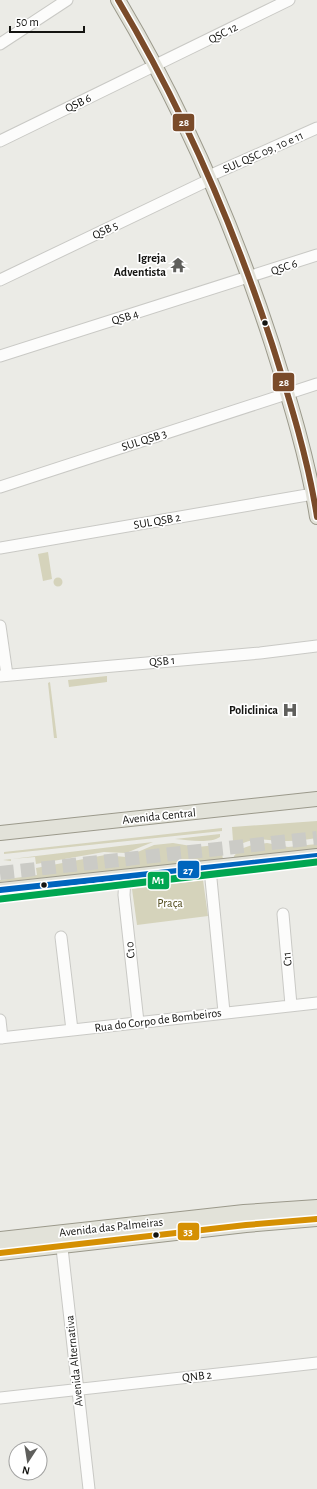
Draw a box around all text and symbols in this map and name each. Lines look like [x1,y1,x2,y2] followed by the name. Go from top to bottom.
[10,8,84,34] scale bar
[16,16,39,28] text: 50 m
[206,20,241,46] street label: QSC 12
[63,91,94,115] street label: QSB 6
[172,113,195,132] line badge: 28
[179,117,189,128] text: 28
[221,129,305,176] street label: SUL QSC 09, 10 e 11
[90,219,120,242] street label: QSB 5
[114,252,166,278] place label: Igreja Adventista
[169,256,187,274] temple icon: Igreja Adventista
[269,257,299,278] street label: QSC 6
[110,307,140,328] street label: QSB 4
[260,318,270,328] unlabelled marker
[272,372,295,392] line badge: 28
[279,377,289,388] text: 28
[120,427,168,454] street label: SUL QSB 3
[133,511,182,532] street label: SUL QSB 2
[149,654,176,669] street label: QSB 1
[281,701,299,719] hospital icon: Policlinica
[229,704,278,716] place label: Policlinica
[122,806,196,826] street label: Avenida Central
[177,860,200,879] line badge: 27
[183,865,193,876] text: 27
[147,871,170,890] line badge: M1
[152,875,164,886] text: M1
[39,880,49,890] unlabelled marker
[157,897,183,909] park label: Praça
[123,941,137,959] street label: C10
[280,951,294,967] street label: C11
[94,1006,222,1034] street label: Rua do Corpo de Bombeiros
[58,1216,164,1238] street label: Avenida das Palmeiras
[177,1222,200,1241] line badge: 33
[183,1226,193,1237] text: 33
[151,1230,161,1240] unlabelled marker
[63,1314,85,1407] street label: Avenida Alternativa
[182,1368,213,1385] street label: QNB 2
[8,1441,48,1481] north arrow
[21,1464,31,1476] text: N

